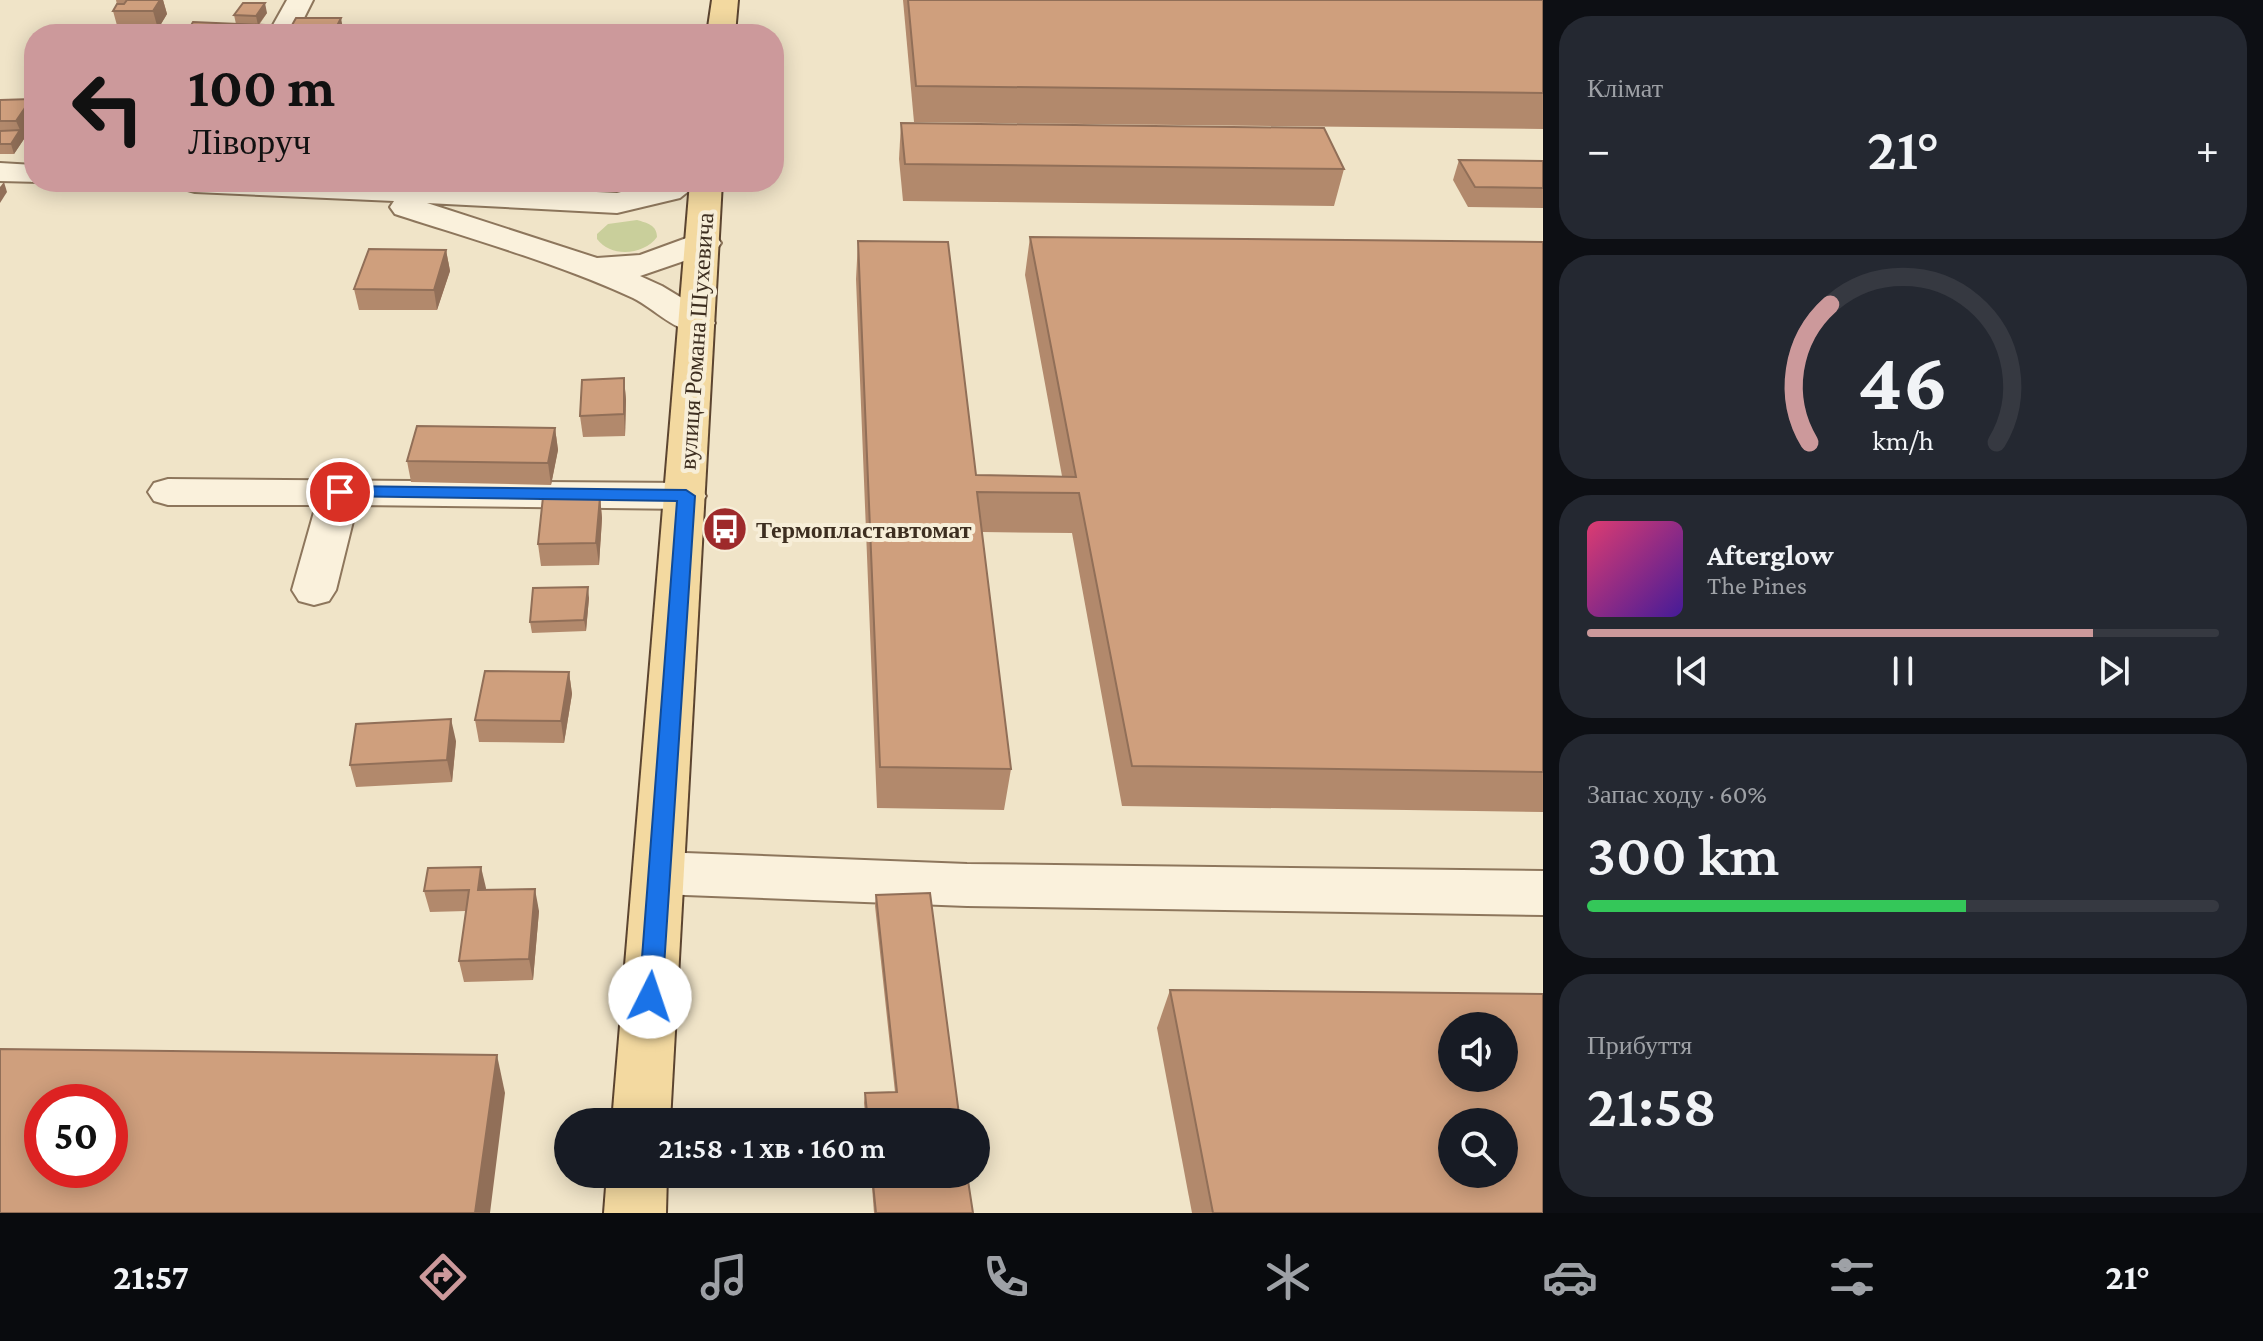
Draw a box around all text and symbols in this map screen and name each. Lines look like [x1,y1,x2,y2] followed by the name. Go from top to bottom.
[56,56,160,160] icon: left
[188,56,335,118] text: 100 m
[1587,74,1663,103] text: Клімат
[1867,115,1939,182] text: 21°
[188,122,311,162] text: Ліворуч
[1587,125,1610,173] text: −
[2196,125,2219,173] text: +
[674,211,718,471] street label: вулиця Романа Шухевича
[1858,334,1948,427] text: 46
[1872,424,1934,456] text: km/h
[306,458,374,526] pin
[318,470,362,514] icon: arrive
[701,505,749,553] bus stop icon: Термопластавтомат
[756,516,972,543] place label: Термопластавтомат
[1707,538,1834,571] text: Afterglow
[1707,571,1807,600] text: The Pines
[1670,649,1714,693] icon: previous
[1881,649,1925,693] icon: pause
[2092,649,2136,693] icon: next
[1587,780,1767,809] text: Запас ходу · 60%
[1587,821,1779,888] text: 300 km
[608,955,692,1039] position arrow
[1438,1012,1518,1188] map controls
[1438,1012,1518,1092] button: sound
[1587,1031,1692,1060] text: Прибуття
[1587,1072,1717,1139] text: 21:58
[24,1084,128,1188] speed limit sign: 50
[1438,1108,1518,1188] button: search
[659,1131,885,1164] text: 21:58 · 1 хв · 160 m
[415,1249,471,1305] icon: directions
[696,1249,752,1305] icon: music
[978,1249,1034,1305] icon: phone
[1260,1249,1316,1305] icon: climate
[1542,1249,1598,1305] icon: car
[1824,1249,1880,1305] icon: filters
[113,1257,189,1297] text: 21:57
[2105,1257,2150,1297] text: 21°

